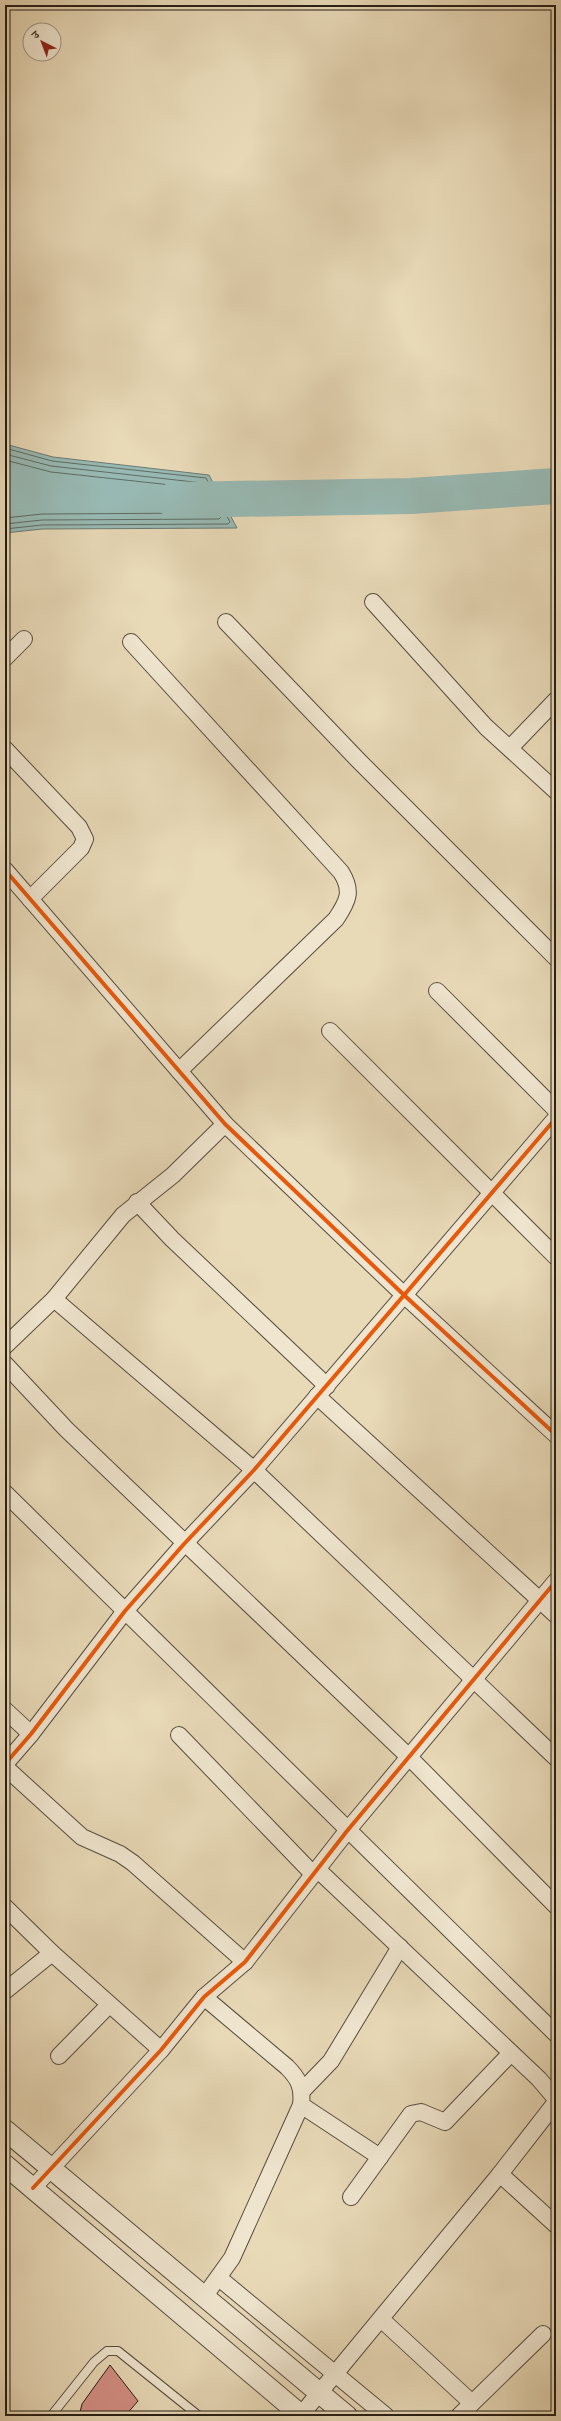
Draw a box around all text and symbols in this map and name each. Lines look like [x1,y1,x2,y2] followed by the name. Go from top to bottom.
[22,22,62,62] north arrow
[28,27,44,43] text: उ

